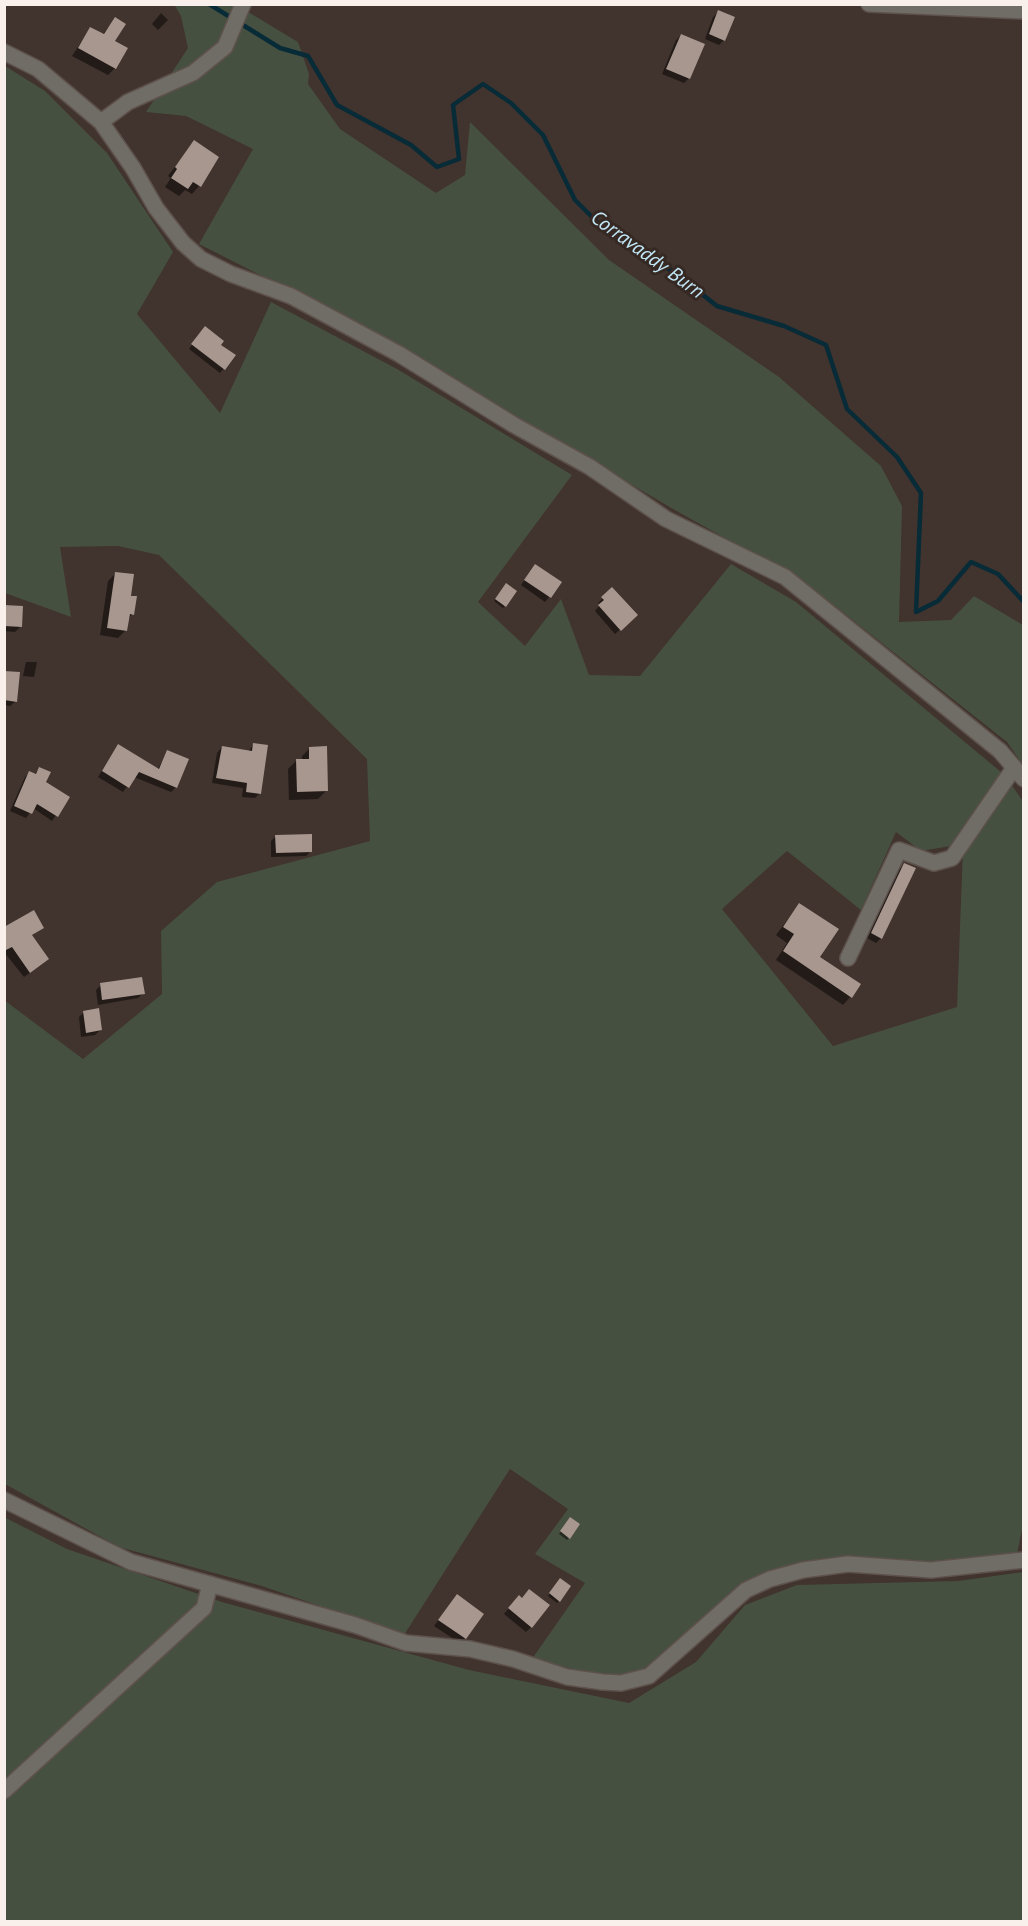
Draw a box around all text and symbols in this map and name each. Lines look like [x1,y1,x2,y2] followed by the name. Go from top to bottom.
[586,206,708,304] water label: Corravaddy Burn

